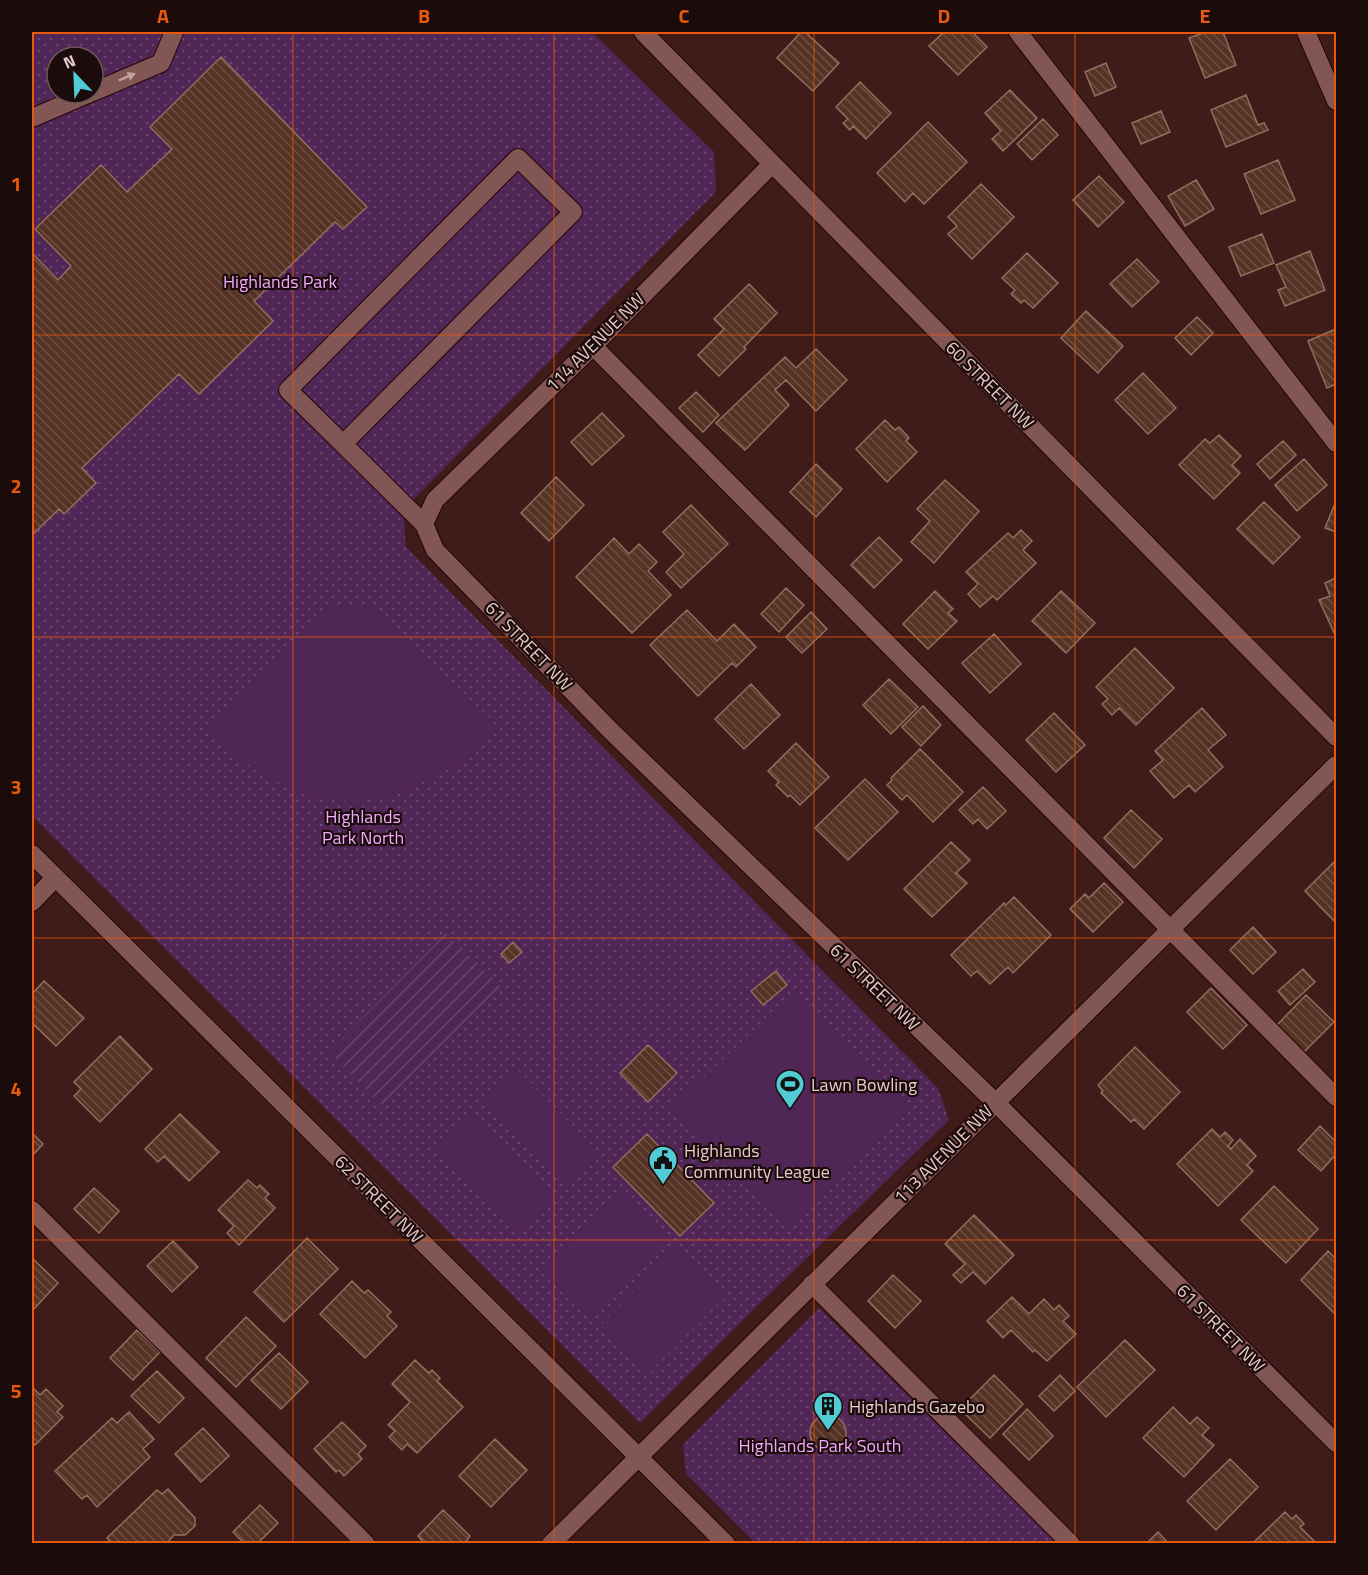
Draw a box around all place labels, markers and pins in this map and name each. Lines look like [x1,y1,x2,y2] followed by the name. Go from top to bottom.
[774,1068,806,1110] sports icon: Lawn Bowling
[811,1071,917,1098] place label: Lawn Bowling
[684,1137,830,1185] place label: Highlands Community League
[647,1144,679,1186] public building icon: Highlands Community League
[812,1390,844,1432] building icon: Highlands Gazebo
[849,1393,985,1420] place label: Highlands Gazebo

